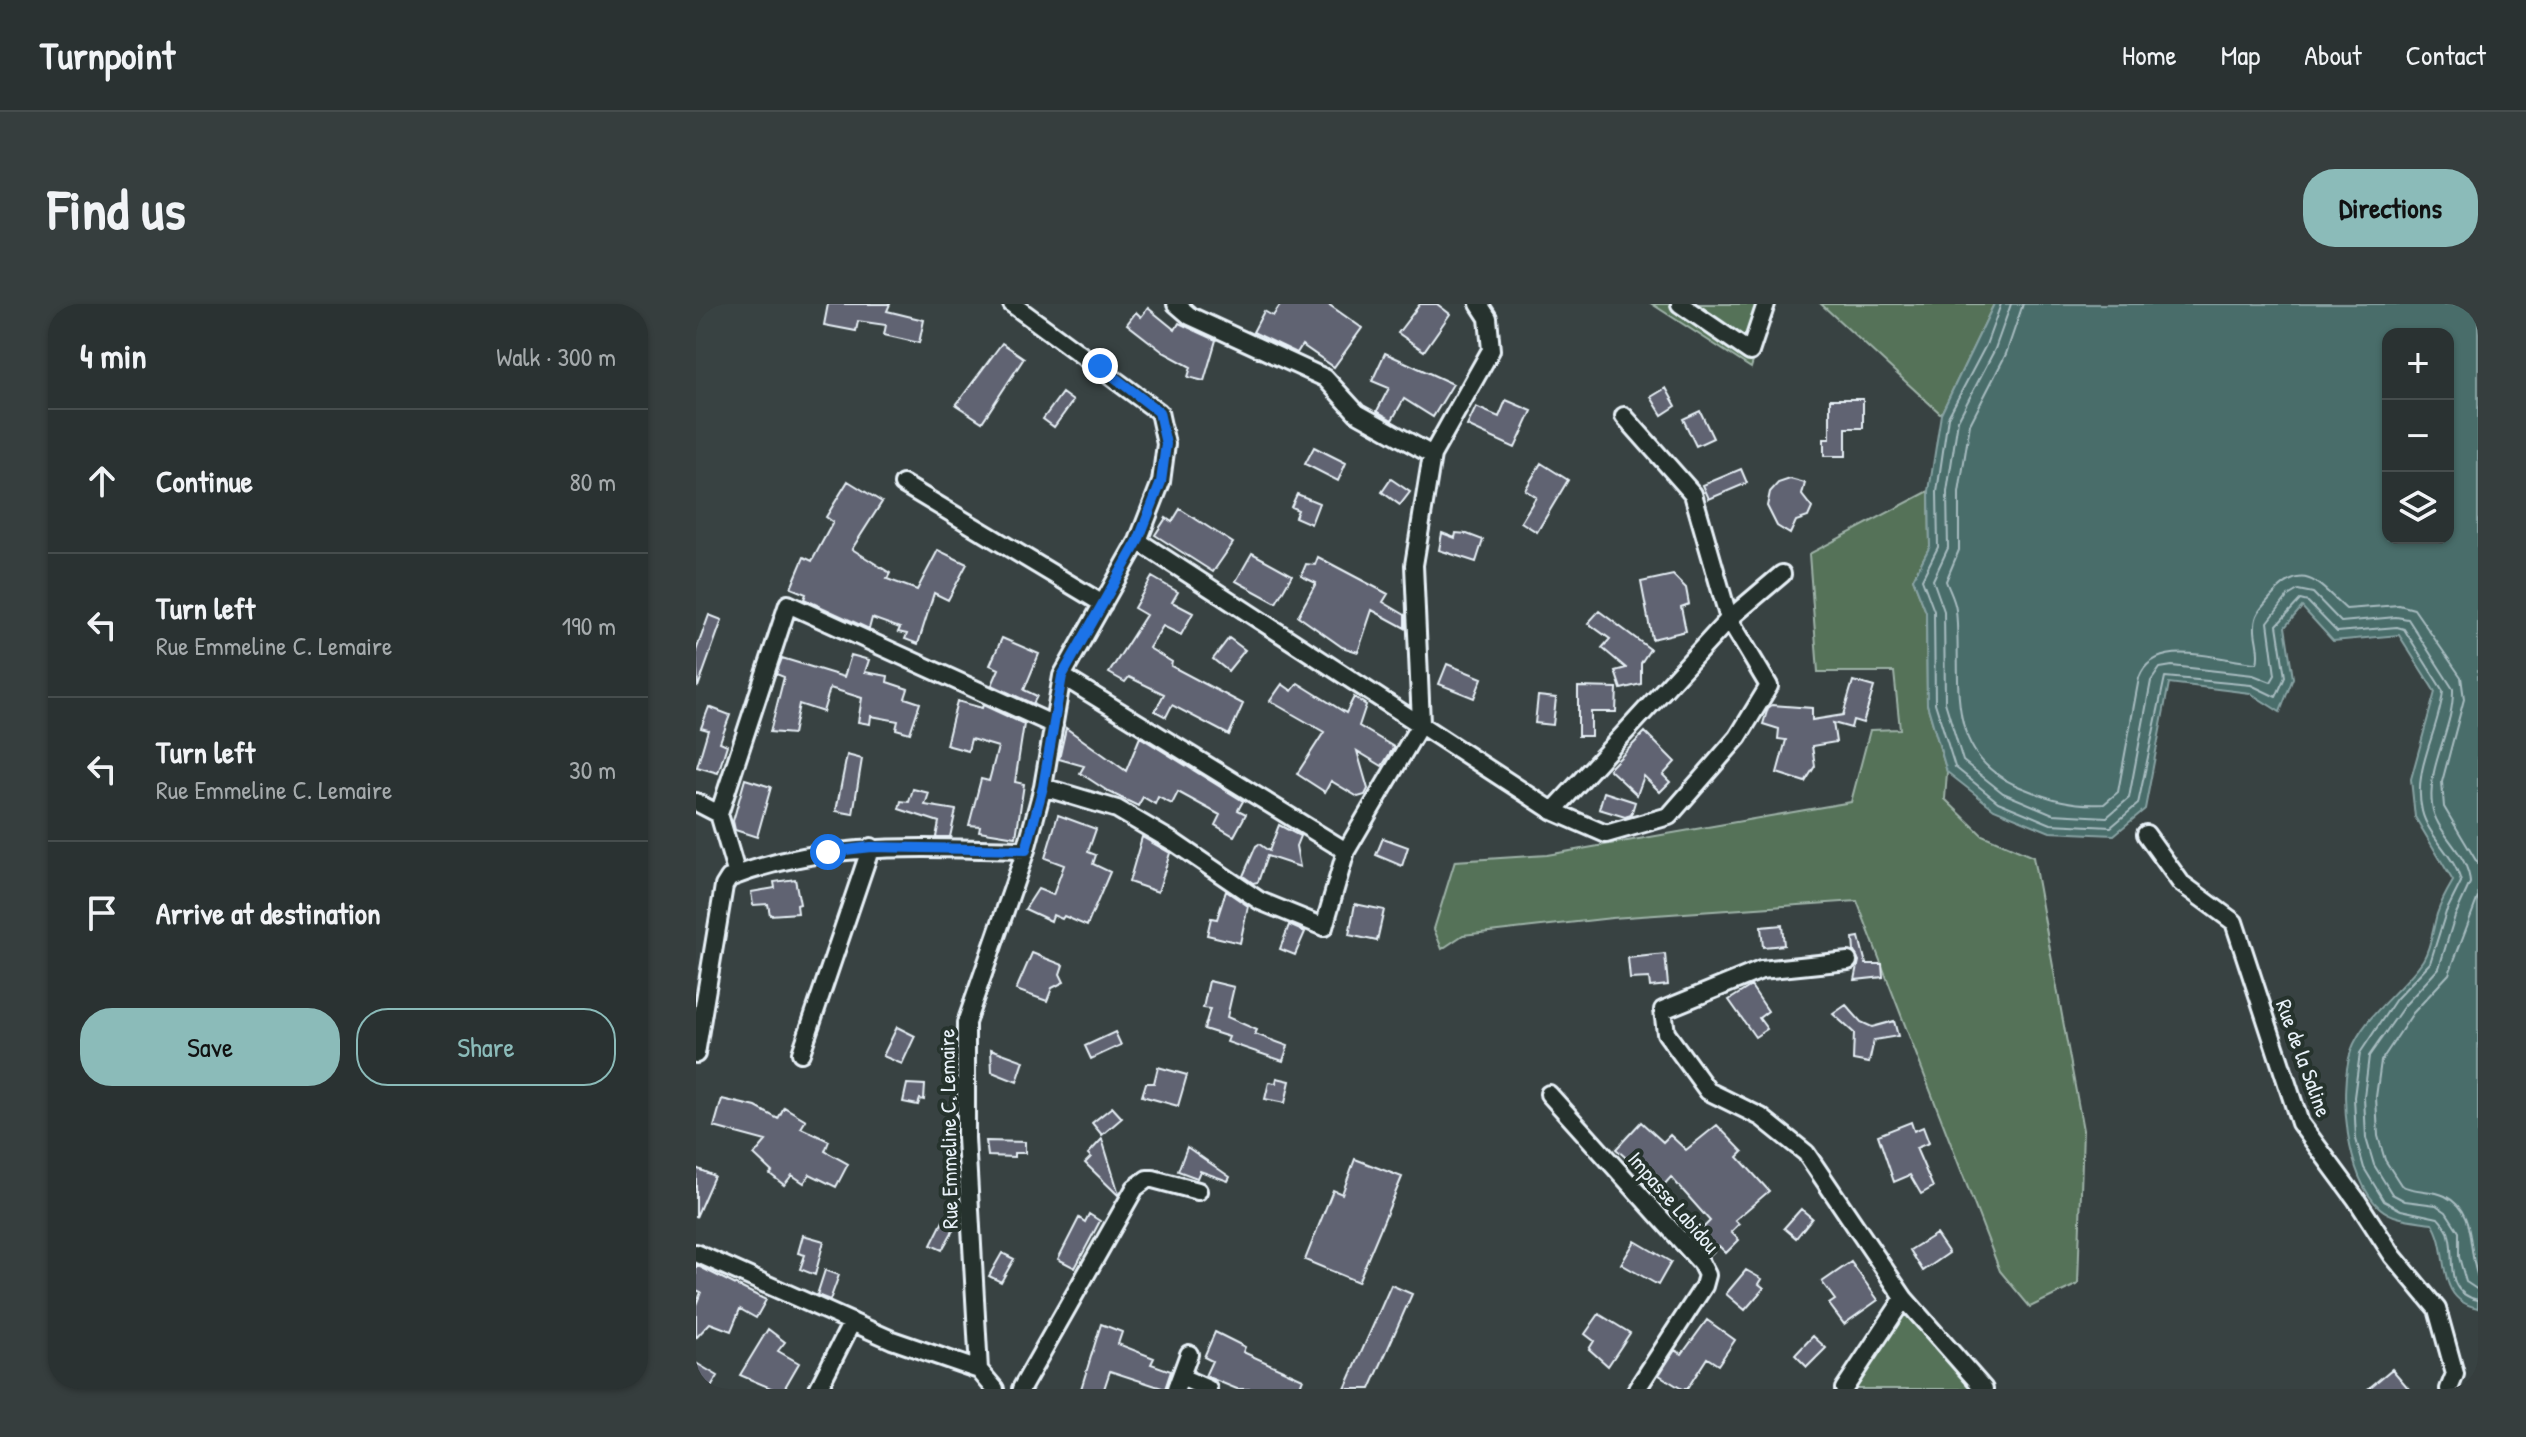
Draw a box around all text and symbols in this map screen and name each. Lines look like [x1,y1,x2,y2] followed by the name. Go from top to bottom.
[40,29,175,81] text: Turnpoint
[2122,36,2177,74] text: Home
[2221,36,2260,74] text: Map
[2304,36,2362,74] text: About
[2406,36,2486,74] text: Contact
[2303,169,2478,247] button: Directions
[48,171,186,246] text: Find us
[2382,328,2454,544] map controls
[2382,328,2454,400] button: +
[80,333,147,379] text: 4 min
[496,339,616,374] text: Walk · 300 m
[1082,348,1118,384] route end
[2382,400,2454,472] button: −
[80,459,124,503] icon: ahead
[156,461,253,501] text: Continue
[569,464,616,499] text: 80 m
[2382,472,2454,544] button: layers
[156,588,255,628] text: Turn left
[80,603,124,647] icon: left
[562,608,616,643] text: 190 m
[156,628,392,663] text: Rue Emmeline C. Lemaire
[156,732,255,772] text: Turn left
[80,747,124,791] icon: left
[569,752,616,787] text: 30 m
[156,772,392,807] text: Rue Emmeline C. Lemaire
[810,834,846,870] route start
[80,891,124,935] icon: arrive
[156,893,381,933] text: Arrive at destination
[2269,995,2339,1121] street label: Rue de la Saline
[80,1008,340,1086] button: Save
[356,1008,616,1086] button: Share
[931,1028,965,1229] street label: Rue Emmeline C. Lemaire
[1621,1145,1727,1260] street label: Impasse Labidou

